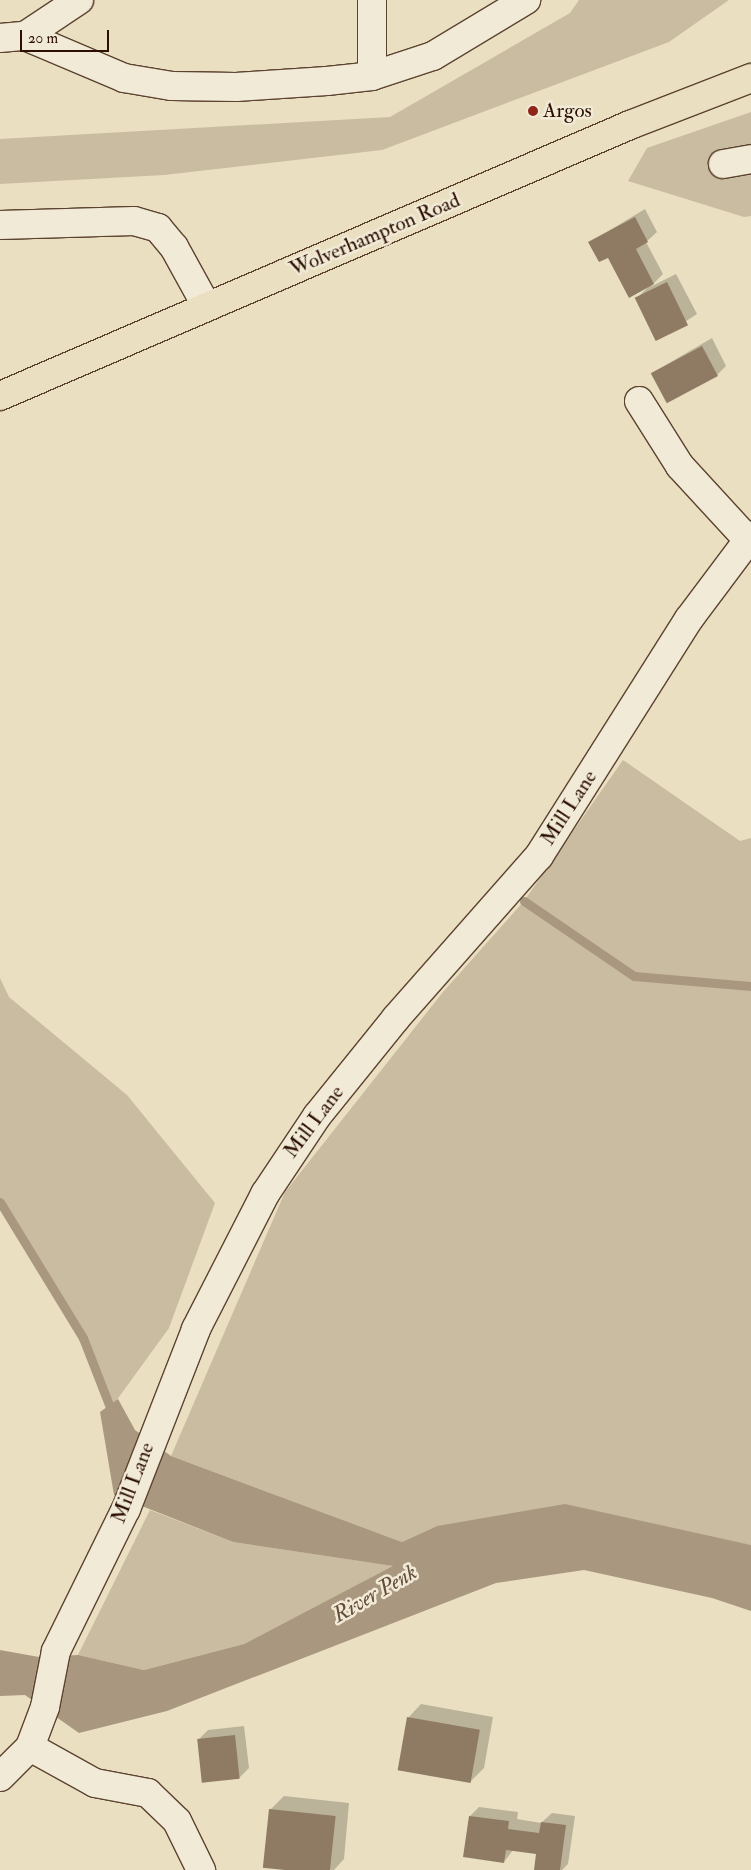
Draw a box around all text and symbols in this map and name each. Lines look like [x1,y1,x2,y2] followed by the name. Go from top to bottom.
[22,20,111,52] scale bar
[28,29,58,48] text: 20 m
[543,98,592,124] place label: Argos
[527,105,539,117] marker: Argos
[286,188,464,282] street label: Wolverhampton Road
[535,766,603,850] street label: Mill Lane
[278,1081,350,1163] street label: Mill Lane
[106,1439,160,1527] street label: Mill Lane
[328,1559,422,1629] water label: River Penk

